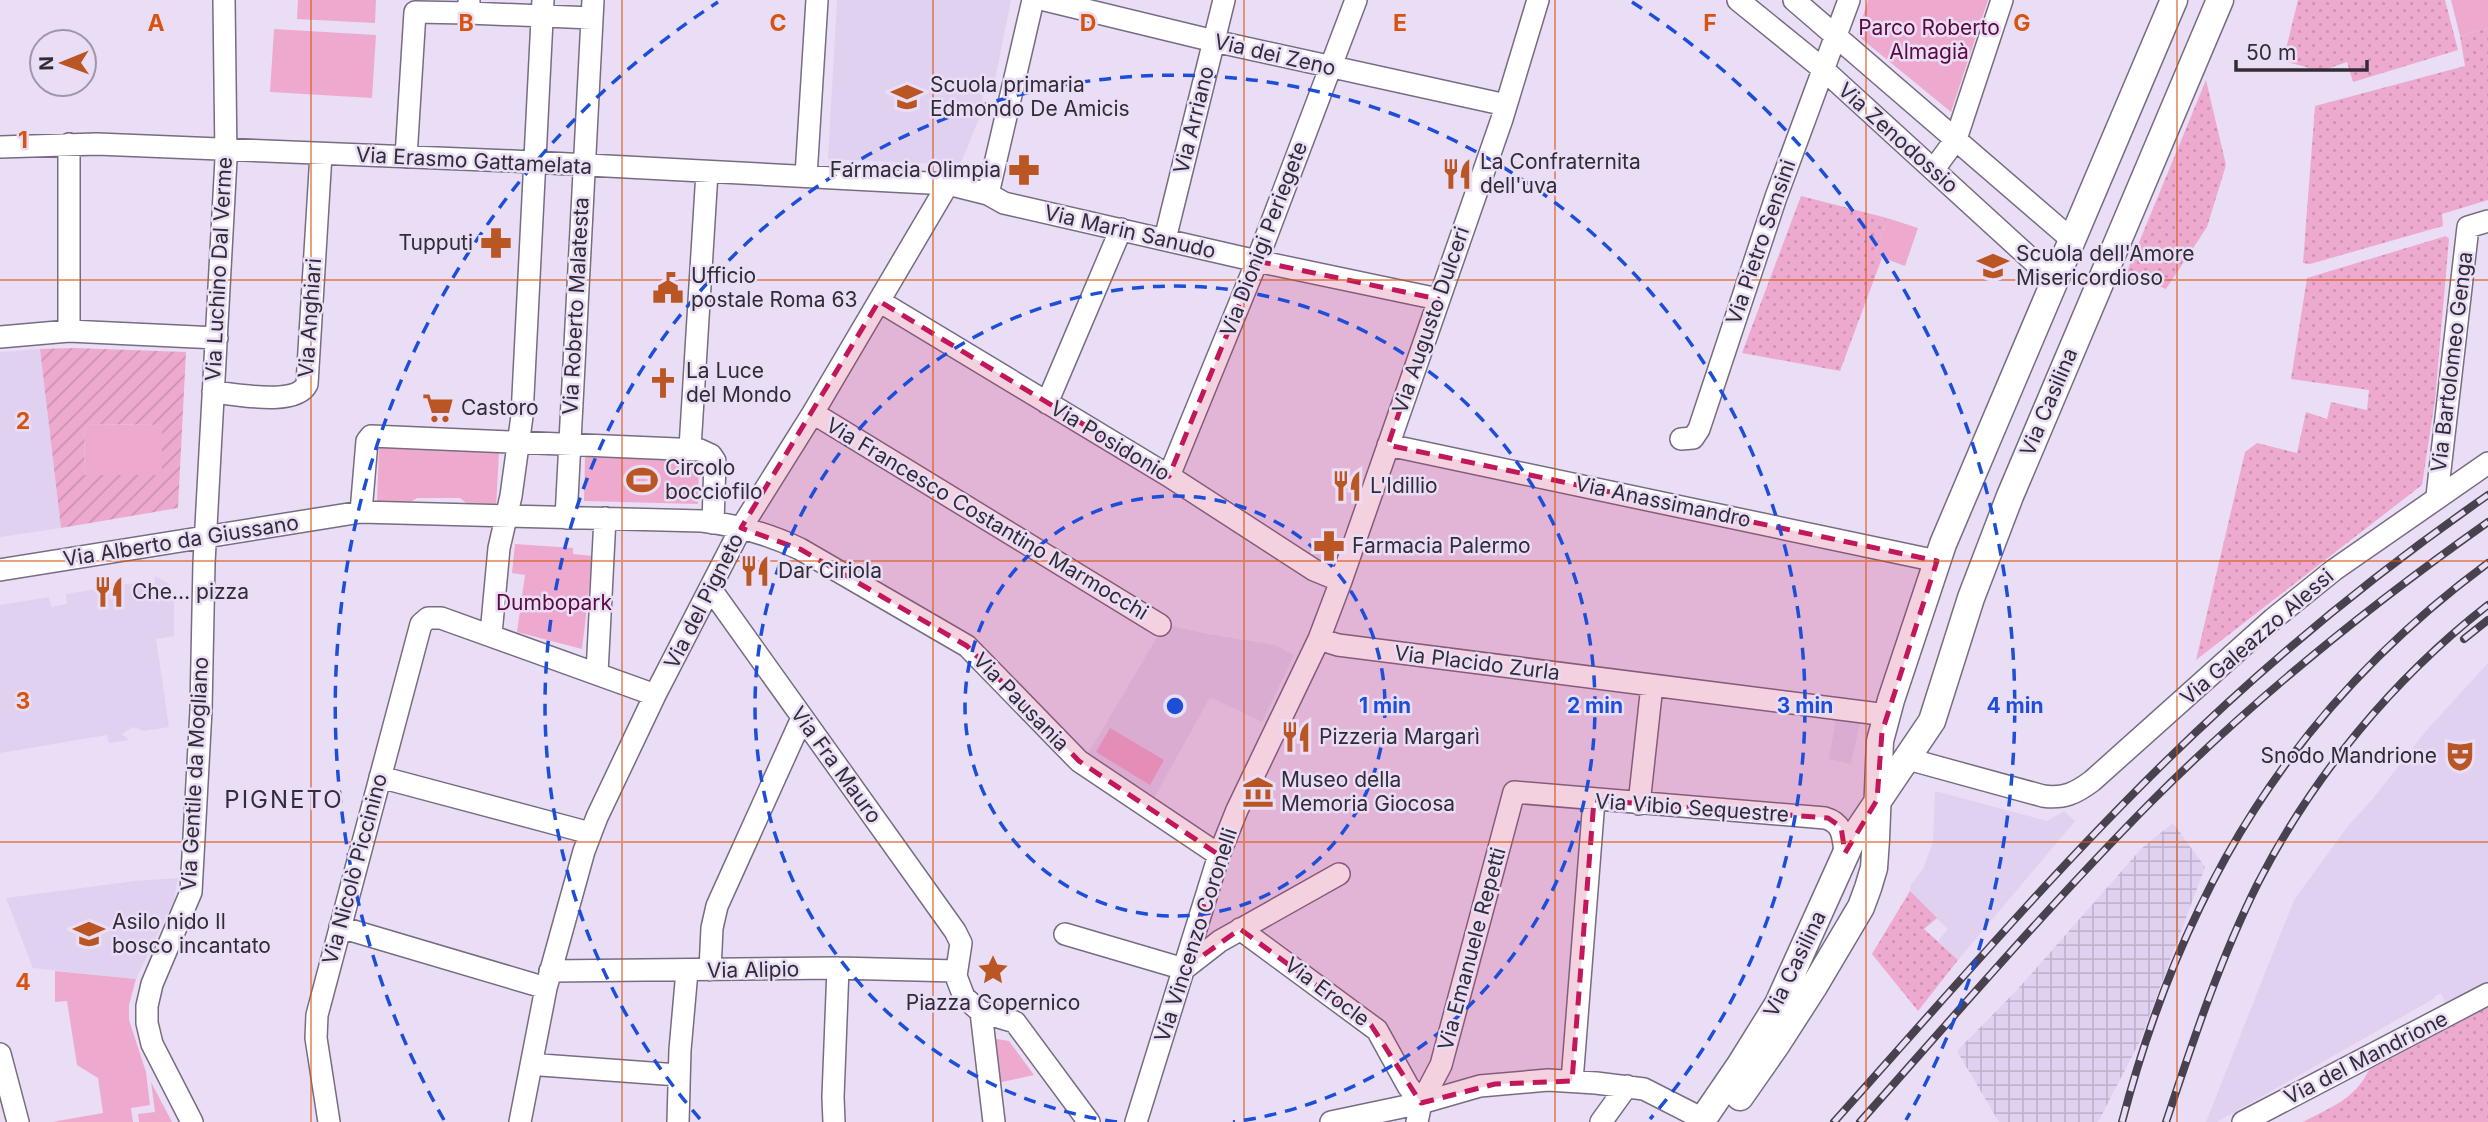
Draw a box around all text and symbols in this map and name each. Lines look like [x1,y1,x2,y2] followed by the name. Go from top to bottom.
[147,9,165,37] text: A
[458,9,474,37] text: B
[769,9,787,37] text: C
[1080,9,1096,37] text: D
[1393,9,1407,37] text: E
[1703,9,1717,37] text: F
[2013,9,2031,37] text: G
[1858,15,2000,64] park label: Parco Roberto Almagià
[28,28,98,98] north arrow
[1212,28,1338,81] street label: Via dei Zeno
[2236,28,2367,72] scale bar
[2246,40,2296,65] text: 50 m
[35,56,58,71] text: N
[1168,63,1219,176] street label: Via Arriano
[930,72,1130,121] place label: Scuola primaria Edmondo De Amicis
[1833,77,1964,198] street label: Via Zenodossio
[890,80,924,114] school or university icon: Scuola primaria Edmondo De Amicis
[18,126,28,154] text: 1
[1215,138,1312,340] street label: Via Dionigi Periegete
[355,142,593,179] street label: Via Erasmo Gattamelata
[1480,149,1641,198] place label: La Confraternita dell'uva
[1007,153,1041,187] pharmacy icon: Farmacia Olimpia
[200,156,237,382] street label: Via Luchino Dal Verme
[1721,156,1800,328] street label: Via Pietro Sensini
[830,157,1001,182] place label: Farmacia Olimpia
[1440,157,1474,191] restaurant icon: La Confraternita dell'uva
[557,196,594,415] street label: Via Roberto Malatesta
[1042,200,1218,263] street label: Via Marin Sanudo
[1387,223,1474,417] street label: Via Augusto Dulceri
[479,226,513,260] pharmacy icon: Tupputi
[398,230,473,255] place label: Tupputi
[2016,241,2194,290] place label: Scuola dell'Amore Misericordioso
[1976,249,2010,283] school or university icon: Scuola dell'Amore Misericordioso
[2426,250,2477,474] street label: Via Bartolomeo Genga
[293,257,326,379] street label: Via Anghiari
[691,263,857,312] place label: Ufficio postale Roma 63
[651,271,685,305] public building icon: Ufficio postale Roma 63
[2015,344,2083,460] street label: Via Casilina
[686,358,792,407] place label: La Luce del Mondo
[646,366,680,400] church icon: La Luce del Mondo
[421,391,455,425] supermarket icon: Castoro
[461,395,539,420] place label: Castoro
[1046,395,1175,486] street label: Via Posidonio
[16,407,30,435] text: 2
[822,412,1153,625] street label: Via Francesco Costantino Marmocchi
[665,455,763,504] place label: Circolo bocciofilo
[625,463,659,497] sports icon: Circolo bocciofilo
[1330,469,1364,503] restaurant icon: L'Idillio
[1573,471,1753,532] street label: Via Anassimandro
[1370,473,1438,498] place label: L'Idillio
[61,510,300,571] street label: Via Alberto da Giussano
[659,529,748,673] street label: Via del Pigneto
[1312,529,1346,563] pharmacy icon: Farmacia Palermo
[1352,533,1531,558] place label: Farmacia Palermo
[738,554,772,588] restaurant icon: Dar Ciriola
[778,558,882,583] place label: Dar Ciriola
[2175,563,2338,710] street label: Via Galeazzo Alessi
[92,575,126,609] restaurant icon: Che… pizza
[132,579,249,604] place label: Che… pizza
[496,590,612,615] park label: Dumbopark
[1393,640,1561,685] street label: Via Placido Zurla
[968,647,1074,756] street label: Via Pausania
[176,656,213,892] street label: Via Gentile da Mogliano
[16,687,30,715] text: 3
[1359,693,1411,718] text: 1 min
[1567,693,1623,718] text: 2 min
[1777,693,1833,718] text: 3 min
[1986,693,2044,718] text: 4 min
[1163,694,1187,718] centre of rings
[786,702,887,828] street label: Via Fra Mauro
[1279,720,1313,754] restaurant icon: Pizzeria Margarì
[1319,724,1480,749] place label: Pizzeria Margarì
[2443,739,2477,773] theatre icon: Snodo Mandrione
[2261,743,2437,768] place label: Snodo Mandrione
[1281,767,1455,816] place label: Museo della Memoria Giocosa
[317,771,392,967] street label: Via Nicolò Piccinino
[1241,775,1275,809] museum icon: Museo della Memoria Giocosa
[224,785,344,814] district label: PIGNETO
[1594,788,1790,827] street label: Via Vibio Sequestre
[1149,825,1242,1045] street label: Via Vincenzo Coronelli
[1432,845,1511,1053] street label: Via Emanuele Repetti
[1758,907,1831,1021] street label: Via Casilina
[112,909,271,958] place label: Asilo nido Il bosco incantato
[72,917,106,951] school or university icon: Asilo nido Il bosco incantato
[1280,952,1375,1031] street label: Via Erocle
[976,953,1010,987] place icon: Piazza Copernico
[707,956,799,983] street label: Via Alipio
[15,968,31,996] text: 4
[906,990,1080,1015] place label: Piazza Copernico
[2280,1006,2452,1110] street label: Via del Mandrione

